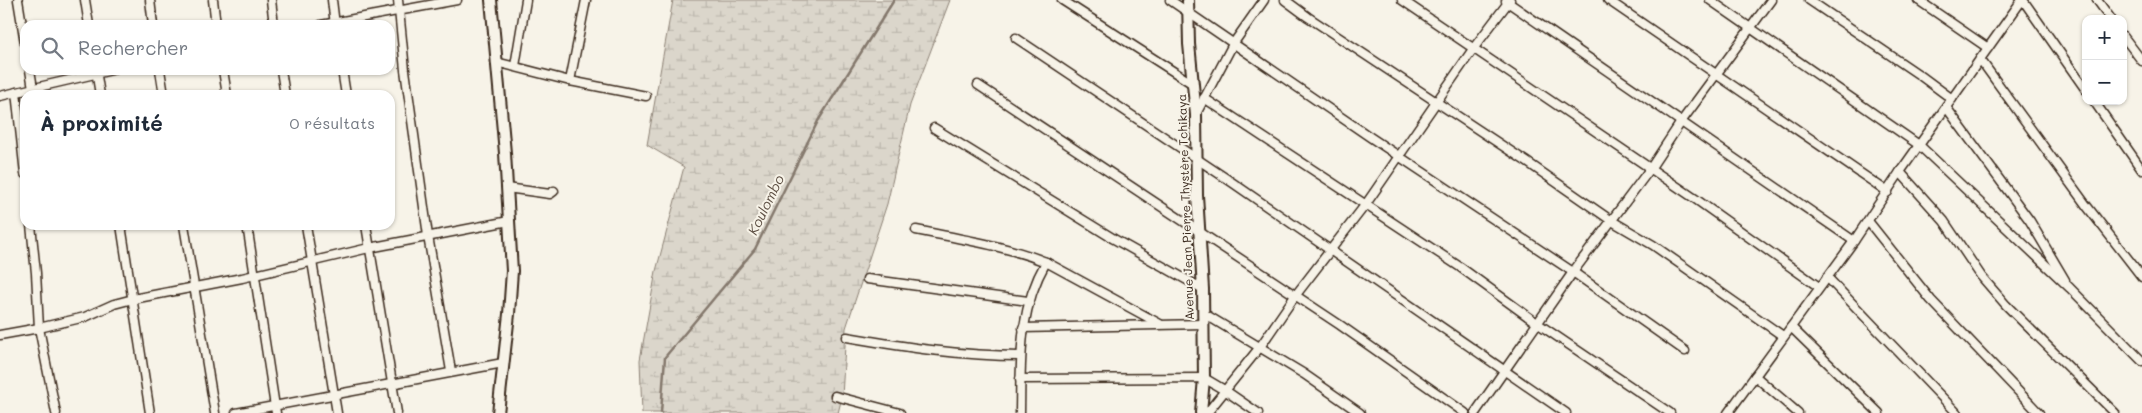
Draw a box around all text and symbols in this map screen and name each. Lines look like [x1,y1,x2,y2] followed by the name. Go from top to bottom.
[2082,15,2127,105] map controls
[2082,15,2127,60] button: +
[20,20,395,75] search box
[38,34,66,62] icon: search
[78,35,188,60] text: Rechercher
[2082,60,2127,105] button: −
[1173,94,1197,320] street label: Avenue Jean Pierre Thystère Tchikaya
[40,109,163,136] text: À proximité
[289,112,375,133] text: 0 résultats
[743,172,788,238] water label: Koulombo

